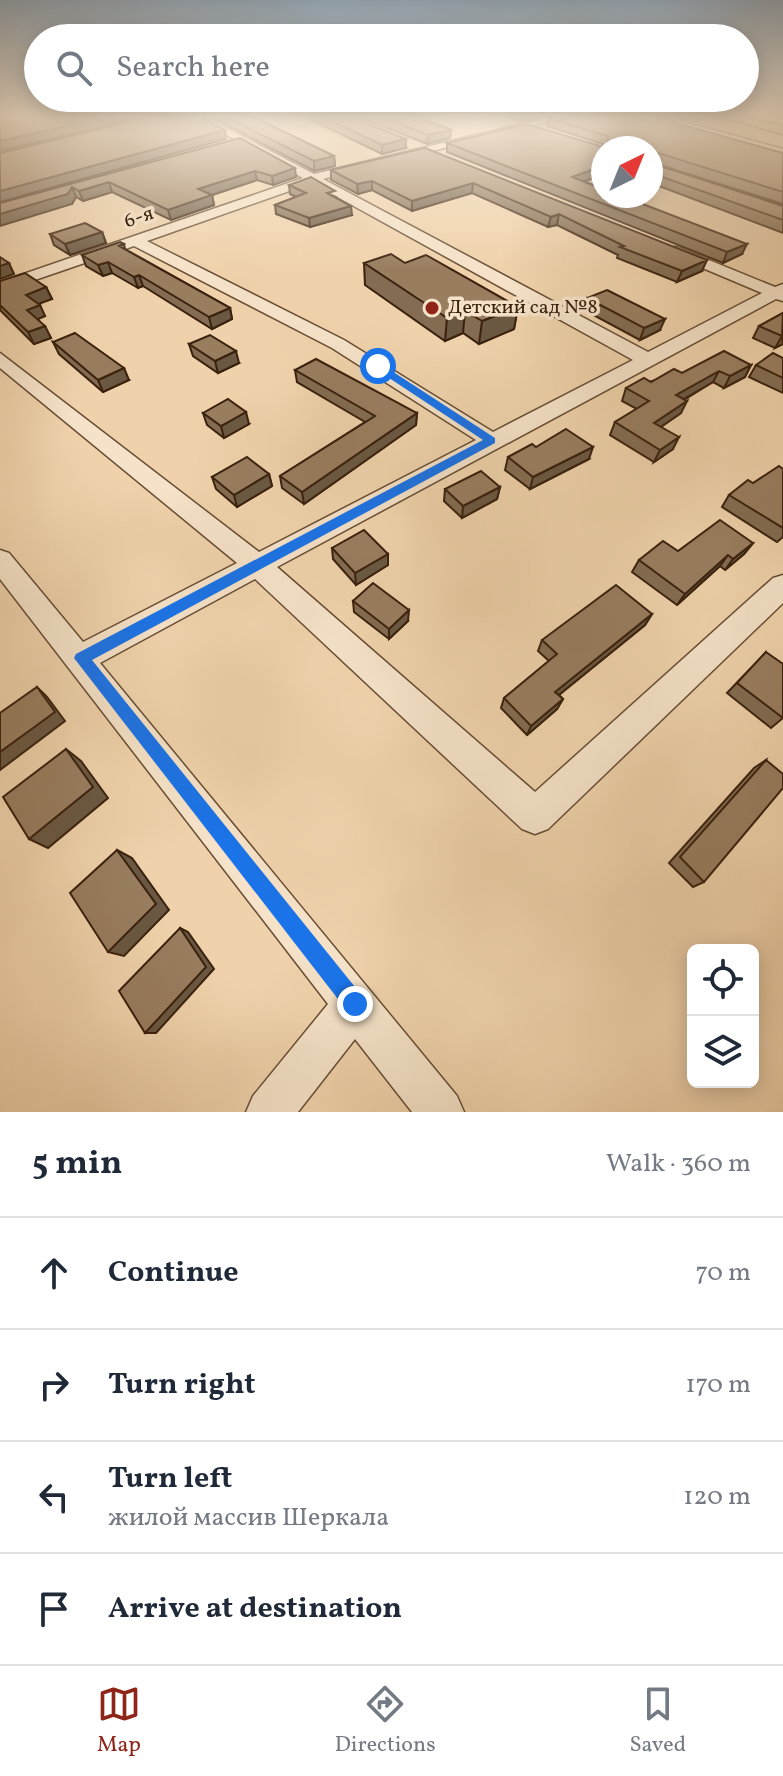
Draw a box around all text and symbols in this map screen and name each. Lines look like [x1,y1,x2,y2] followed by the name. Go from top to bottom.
[24,24,759,112] search box
[52,46,96,90] icon: search
[116,47,270,89] text: Search here
[591,136,663,208] north arrow
[120,200,158,236] street label: 6-я
[448,294,598,322] place label: Детский сад №8
[423,299,441,317] marker: Детский сад №8
[360,348,396,384] route start
[687,944,759,1088] map controls
[687,944,759,1016] button: locate
[337,986,373,1022] route end
[687,1016,759,1088] button: layers
[32,1141,122,1188] text: 5 min
[606,1146,751,1182] text: Walk · 360 m
[32,1251,76,1295] icon: ahead
[108,1252,239,1294] text: Continue
[696,1255,751,1291] text: 70 m
[32,1363,76,1407] icon: right
[108,1364,256,1406] text: Turn right
[686,1367,751,1403] text: 170 m
[108,1458,232,1500] text: Turn left
[32,1475,76,1519] icon: left
[683,1479,751,1515] text: 120 m
[108,1500,389,1536] text: жилой массив Шеркала
[32,1587,76,1631] icon: arrive
[108,1588,402,1630] text: Arrive at destination
[97,1682,141,1761] tab: Map
[335,1682,436,1761] tab: Directions
[629,1682,686,1761] tab: Saved

